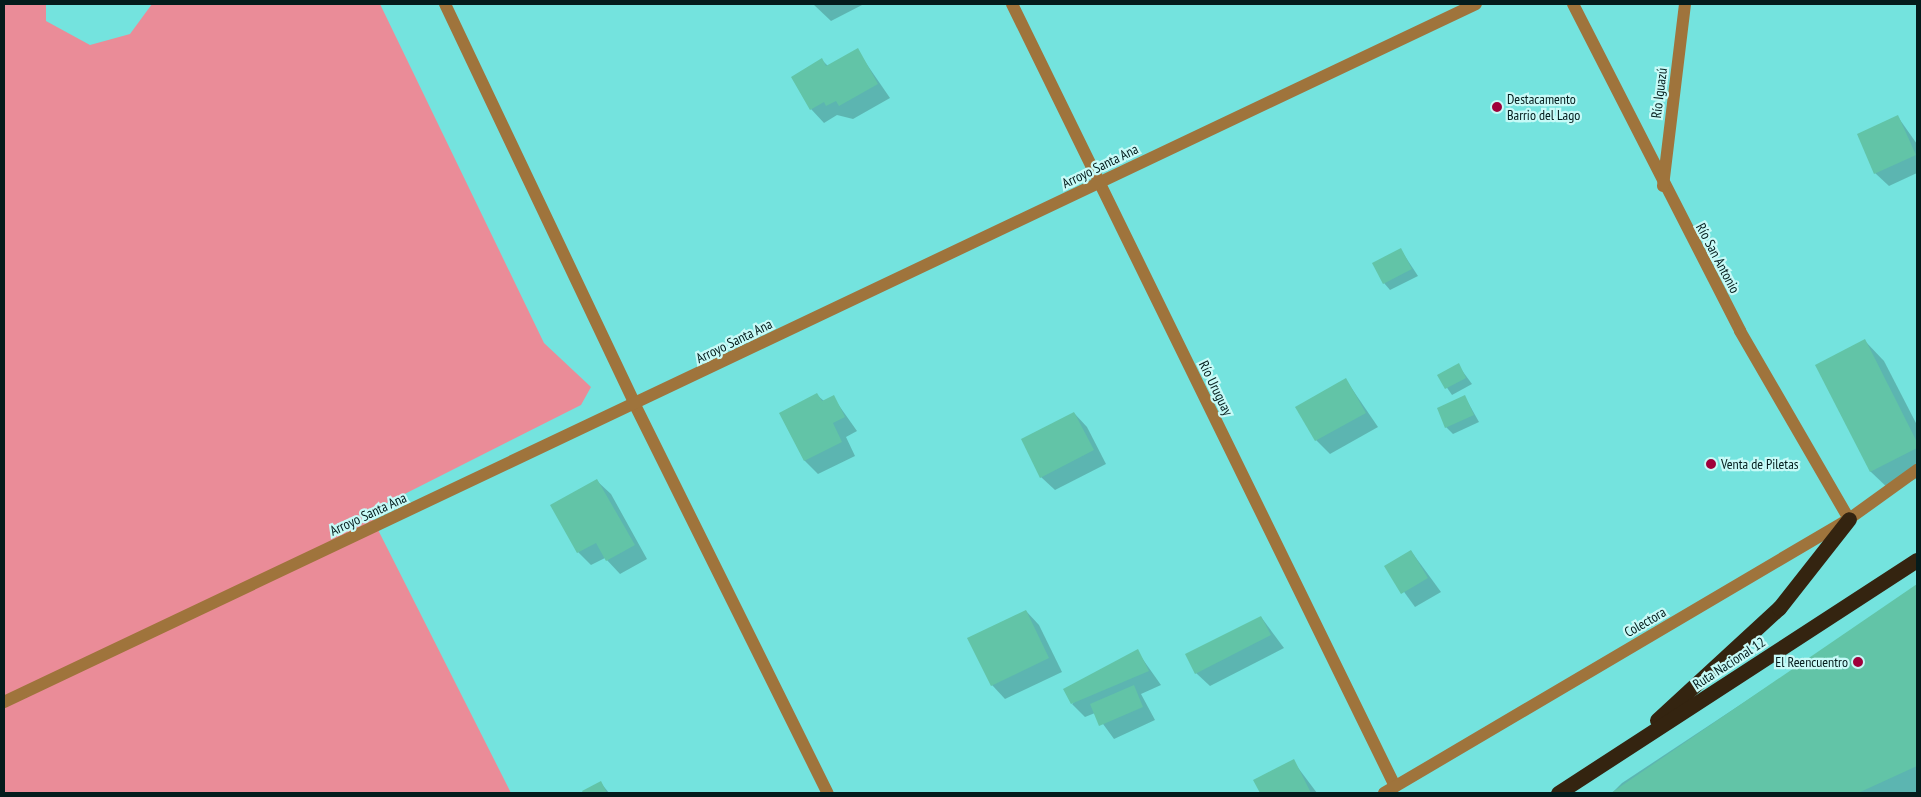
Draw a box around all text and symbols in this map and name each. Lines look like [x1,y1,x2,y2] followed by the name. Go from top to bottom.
[1648,67,1670,119] street label: Río Iguazú
[1507,91,1580,124] place label: Destacamento Barrio del Lago
[1491,101,1503,113] marker: Destacamento Barrio del Lago
[1059,140,1141,192] street label: Arroyo Santa Ana
[1692,220,1744,296] street label: Río San Antonio
[693,315,775,367] street label: Arroyo Santa Ana
[1196,358,1236,418] street label: Río Uruguay
[1721,456,1799,472] place label: Venta de Piletas
[1705,458,1717,470] marker: Venta de Piletas
[327,489,409,539] street label: Arroyo Santa Ana
[1621,603,1669,641] street label: Colectora
[1690,633,1768,693] street label: Ruta Nacional 12
[1775,654,1848,670] place label: El Reencuentro
[1852,656,1864,668] marker: El Reencuentro

